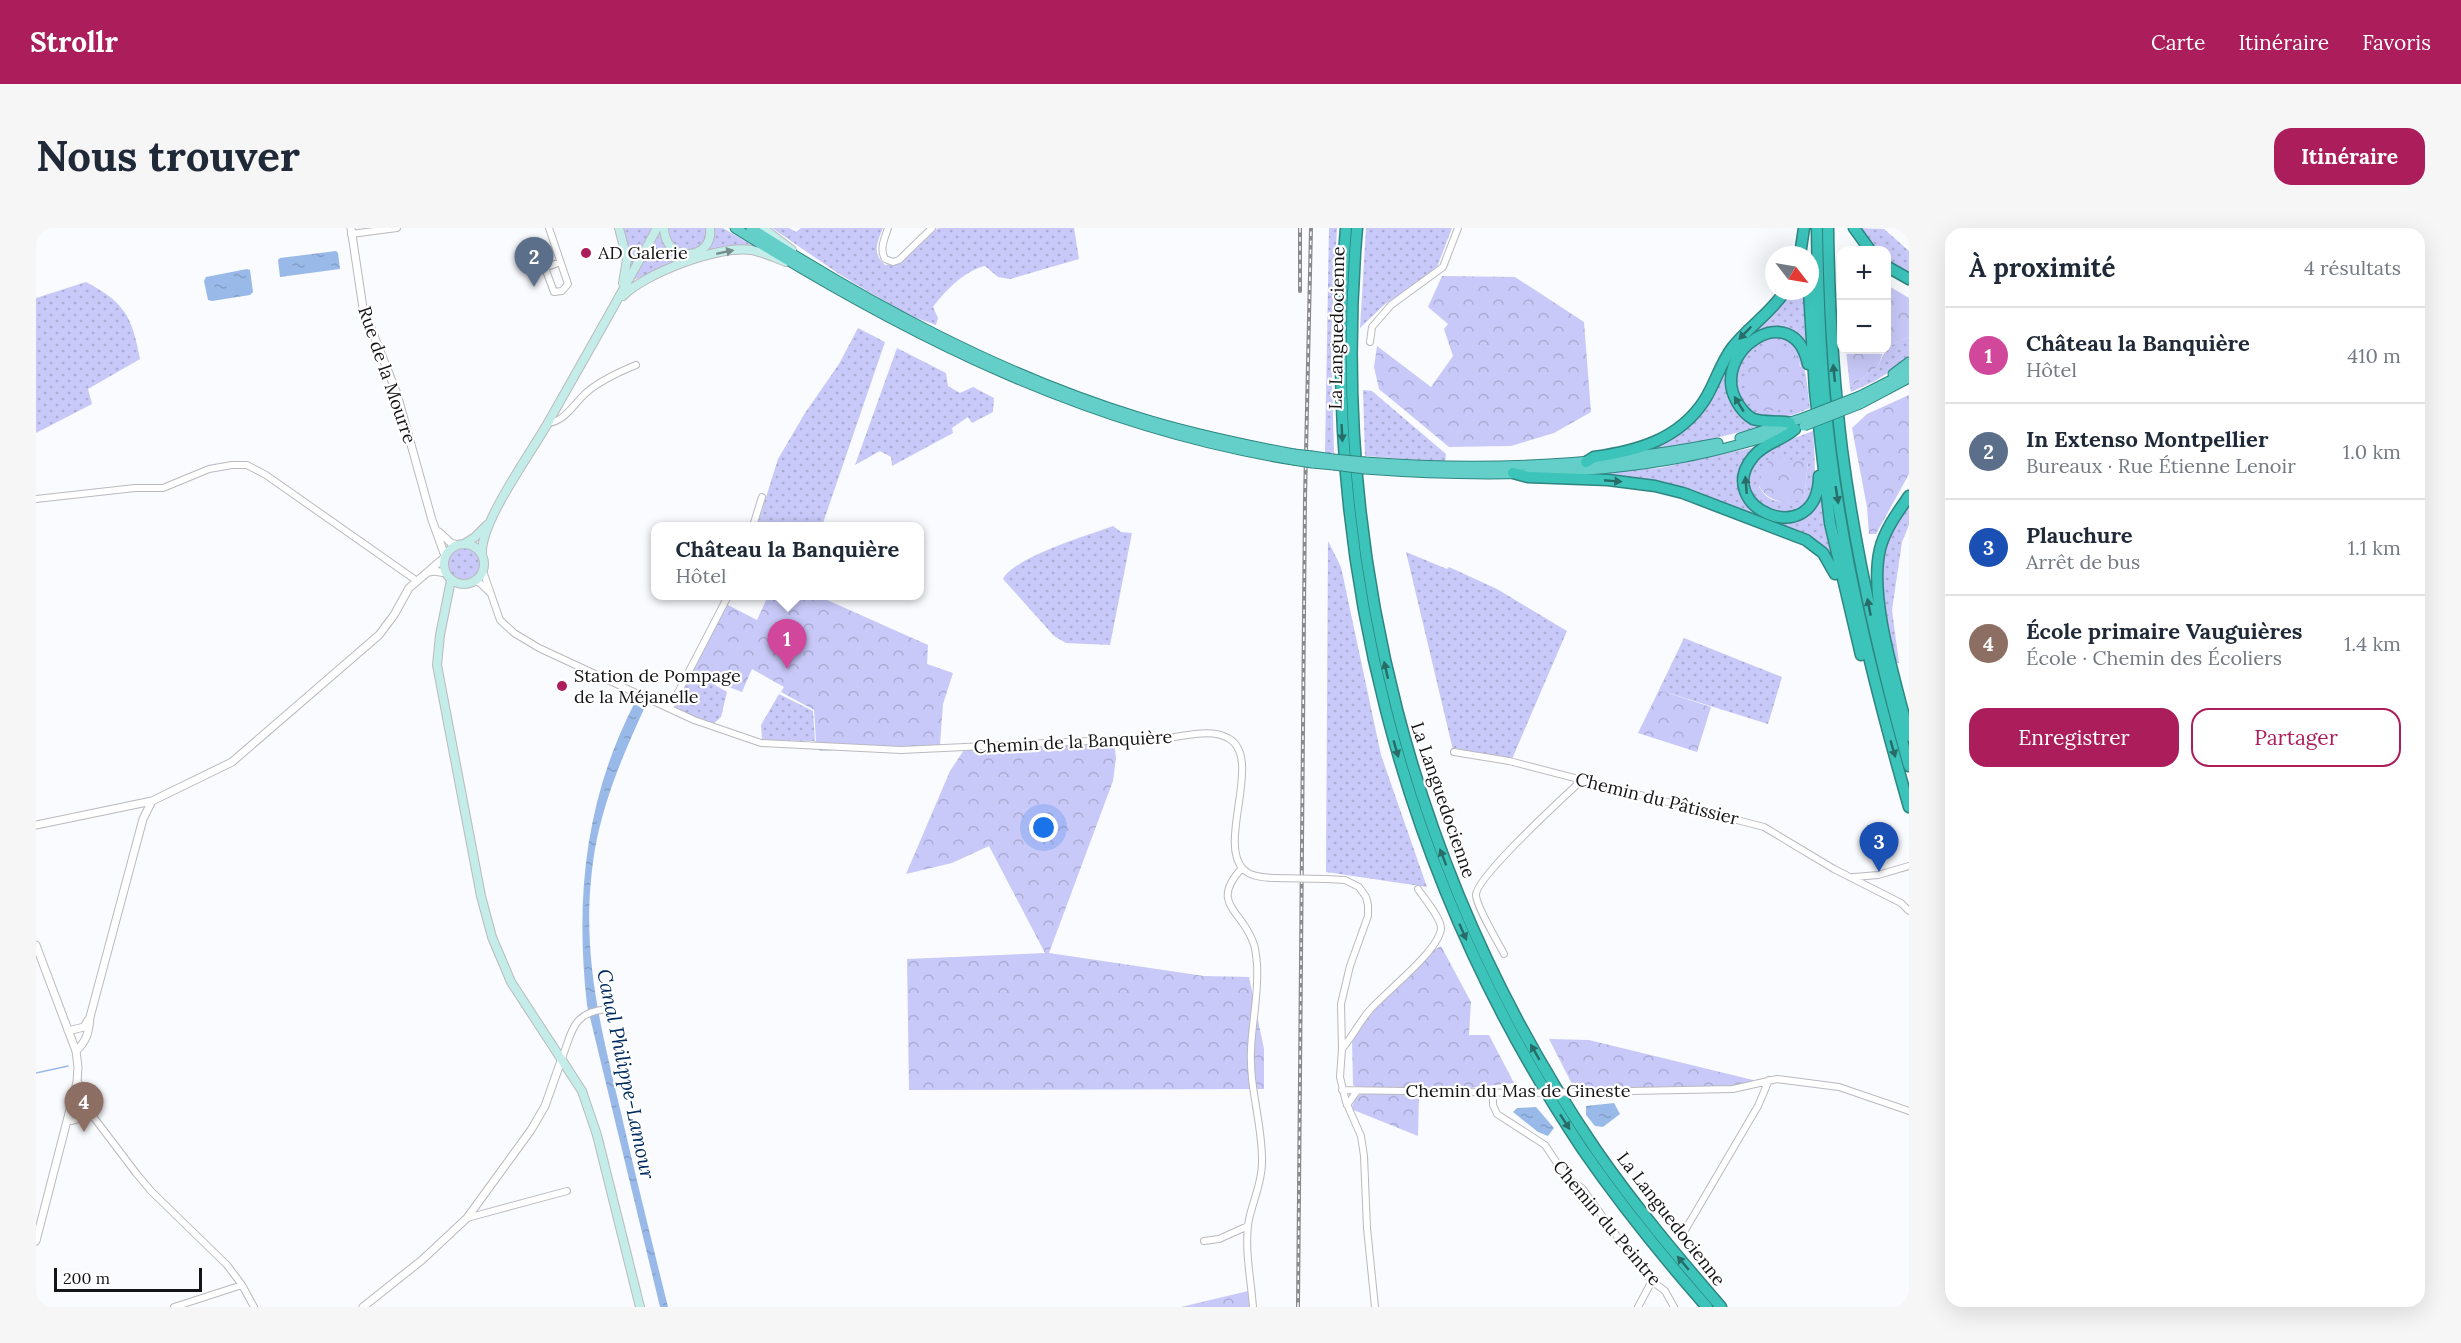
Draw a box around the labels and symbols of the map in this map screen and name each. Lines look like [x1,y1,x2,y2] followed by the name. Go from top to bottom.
[514,238,554,287] pin: 2
[597,241,688,264] place label: AD Galerie
[579,246,593,260] marker: AD Galerie
[1324,246,1349,410] street label: La Languedocienne
[1765,246,1819,300] north arrow
[715,247,734,257] one-way arrow
[353,303,422,447] street label: Rue de la Mourre
[1738,326,1752,340] one-way arrow
[1829,364,1839,383] one-way arrow
[1734,396,1745,412] one-way arrow
[1338,424,1347,443] one-way arrow
[1741,475,1751,494] one-way arrow
[1604,476,1623,486] one-way arrow
[1833,486,1842,505] one-way arrow
[1864,598,1873,617] one-way arrow
[768,620,807,669] pin: 1
[1381,660,1390,679] one-way arrow
[574,664,741,708] place label: Station de Pompage de la Méjanelle
[555,679,569,693] marker: Station de Pompage de la Méjanelle
[1406,719,1481,881] street label: La Languedocienne
[973,725,1173,758] street label: Chemin de la Banquière
[1391,740,1401,758] one-way arrow
[1889,740,1898,758] one-way arrow
[1573,767,1741,830] street label: Chemin du Pâtissier
[1029,813,1058,842] your location
[1860,822,1898,872] pin: 3
[1437,847,1447,865] one-way arrow
[1458,923,1468,941] one-way arrow
[592,967,661,1182] water label: Canal Philippe-Lamour
[1530,1043,1540,1060] one-way arrow
[1406,1079,1631,1102] street label: Chemin du Mas de Gineste
[64,1082,104,1132] pin: 4
[1560,1114,1571,1130] one-way arrow
[1612,1147,1731,1290] street label: La Languedocienne
[1548,1155,1667,1290] street label: Chemin du Peintre
[1677,1256,1690,1271] one-way arrow
[54,1265,202,1292] scale bar

